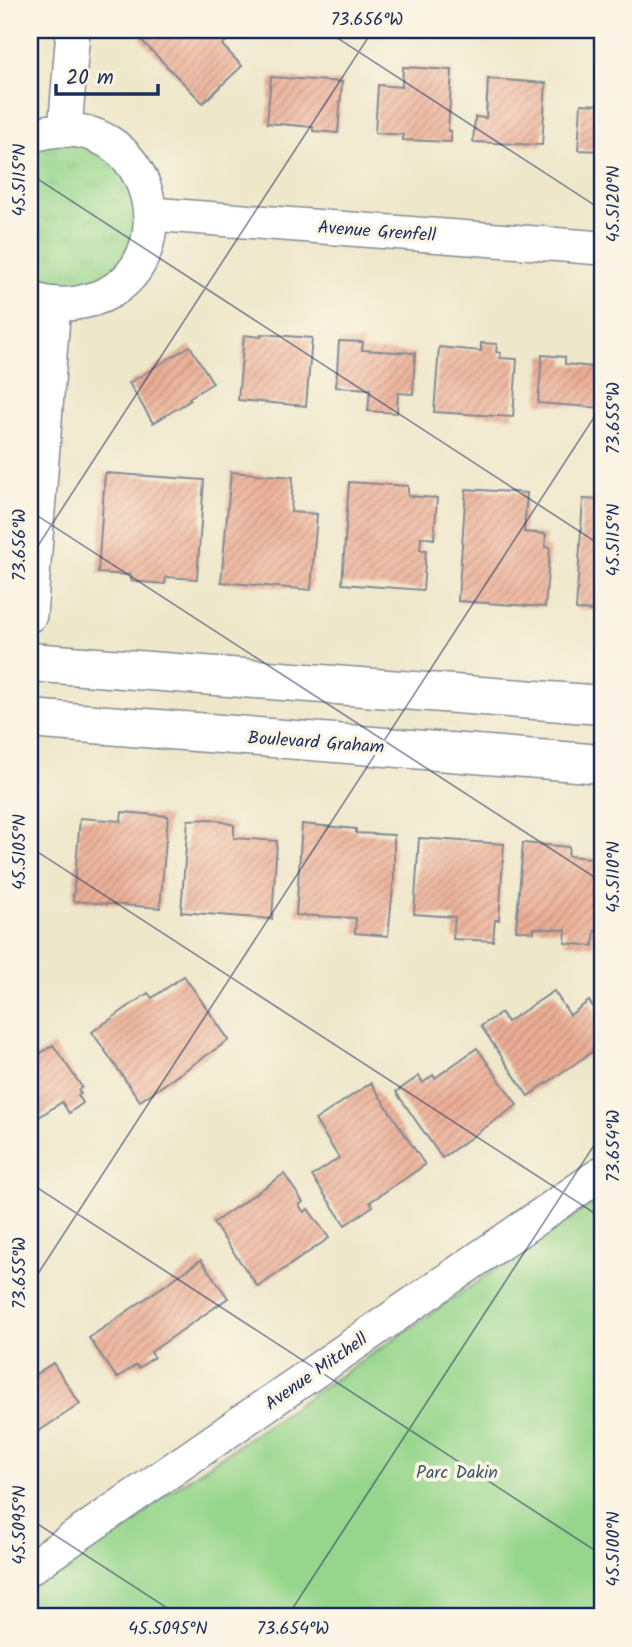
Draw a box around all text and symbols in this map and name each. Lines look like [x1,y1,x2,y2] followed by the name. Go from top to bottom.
[331,6,403,35] text: 73.656°W
[56,52,158,96] scale bar
[66,62,114,95] text: 20 m
[6,144,35,216] text: 45.5115°N
[600,166,629,242] text: 45.5120°N
[317,214,438,251] street label: Avenue Grenfell
[600,382,629,454] text: 73.655°W
[600,504,629,576] text: 45.5115°N
[6,509,35,581] text: 73.656°W
[247,724,385,763] street label: Boulevard Graham
[6,814,35,890] text: 45.5105°N
[600,841,629,913] text: 45.5110°N
[600,1110,629,1182] text: 73.654°W
[6,1237,35,1309] text: 73.655°W
[259,1326,375,1419] street label: Avenue Mitchell
[416,1459,498,1488] park label: Parc Dakin
[6,1485,35,1565] text: 45.5095°N
[600,1511,629,1587] text: 45.5100°N
[128,1615,208,1644] text: 45.5095°N
[257,1615,329,1644] text: 73.654°W

